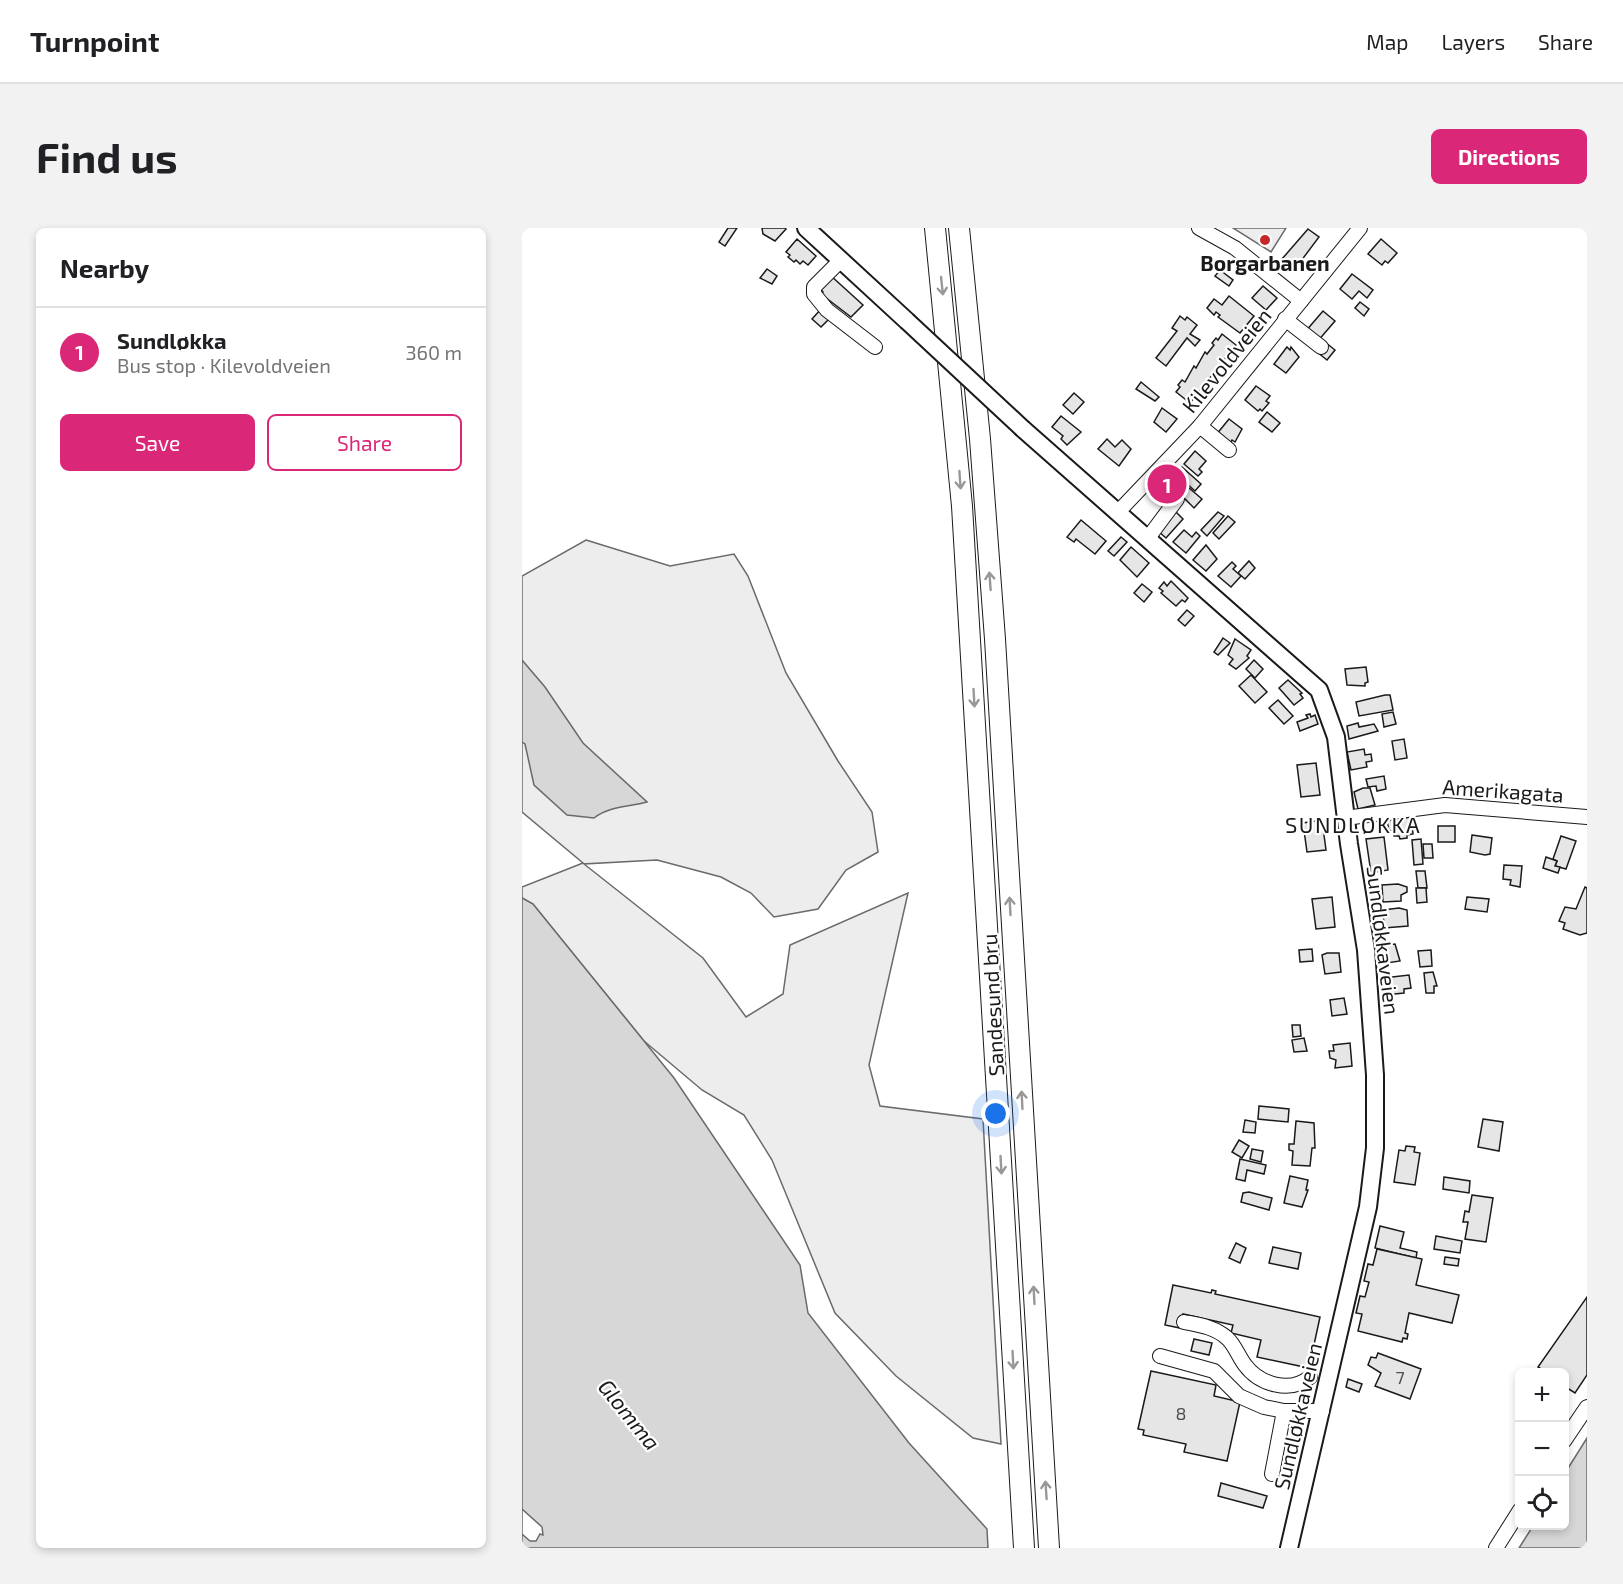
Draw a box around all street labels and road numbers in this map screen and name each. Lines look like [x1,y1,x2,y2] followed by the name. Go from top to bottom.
[1176,303,1276,417] street label: Kilevoldveien
[1442,773,1564,807] street label: Amerikagata
[1362,864,1406,1016] street label: Sundløkkaveien
[976,933,1008,1077] street label: Sandesund bru
[1268,1340,1326,1492] street label: Sundløkkaveien

